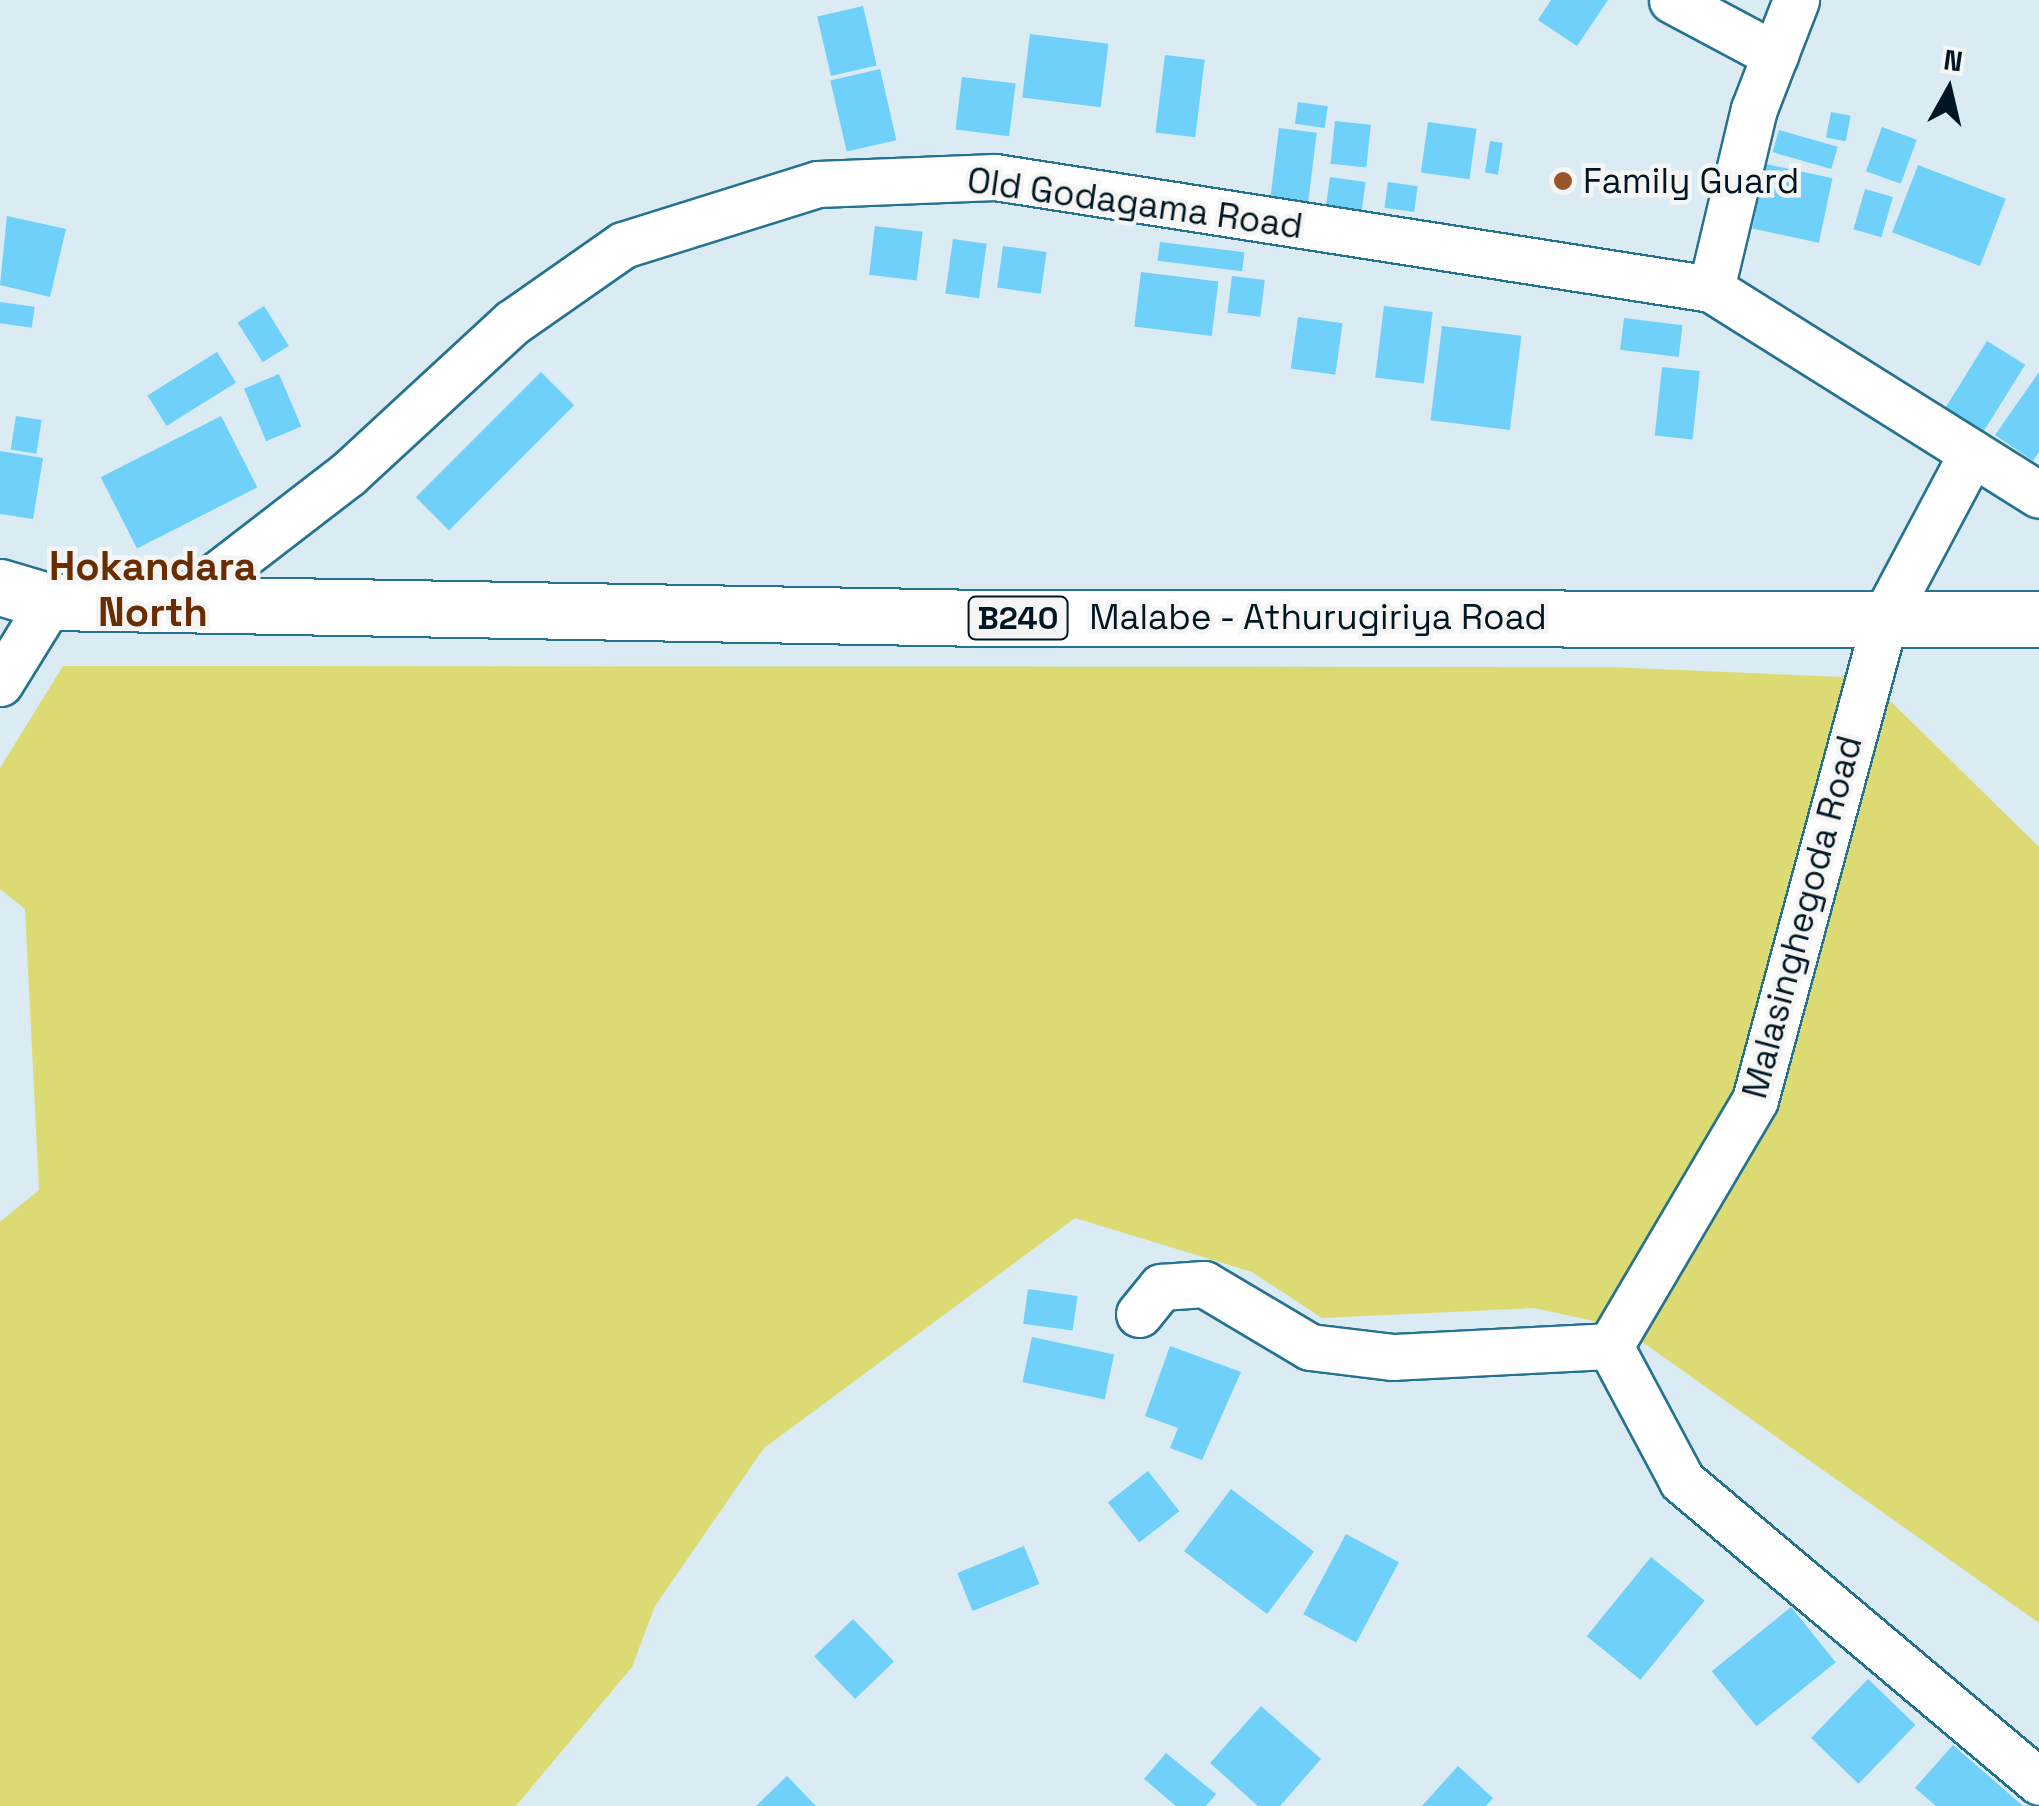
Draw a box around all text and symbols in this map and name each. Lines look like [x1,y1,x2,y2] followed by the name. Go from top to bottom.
[1899,40,1999,140] north arrow
[1941,41,1965,79] text: N
[965,159,1305,247] street label: Old Godagama Road
[1583,160,1799,202] place label: Family Guard
[1552,170,1574,192] marker: Family Guard
[49,543,257,637] district label: Hokandara North
[966,591,1070,645] road number: B240
[1088,596,1548,638] street label: Malabe - Athurugiriya Road
[1733,731,1871,1103] street label: Malasinghegoda Road

